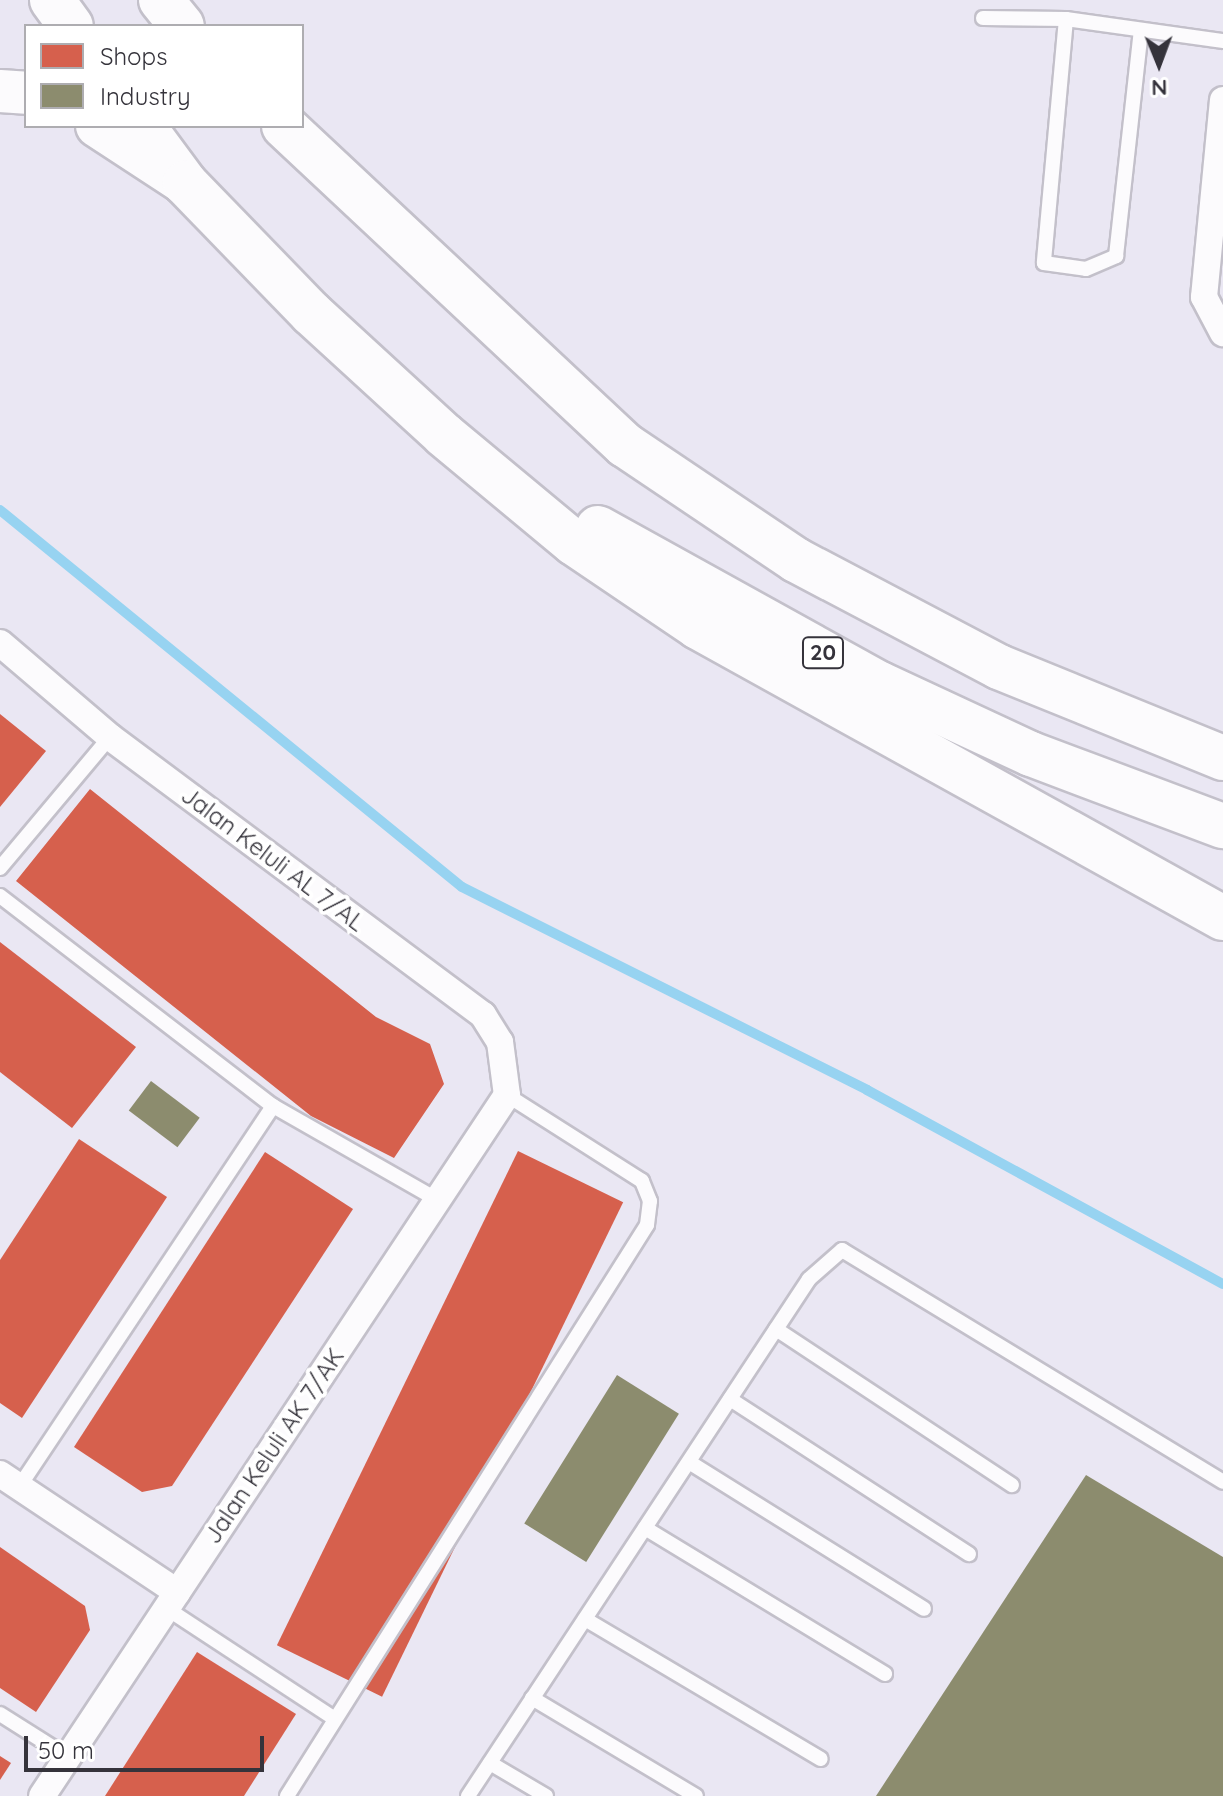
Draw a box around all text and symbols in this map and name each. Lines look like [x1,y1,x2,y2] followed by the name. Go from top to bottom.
[24,24,304,128] legend
[1119,24,1199,104] north arrow
[100,41,167,71] text: Shops
[1151,74,1168,102] text: N
[100,81,191,111] text: Industry
[801,635,845,671] road number: 20
[176,781,370,937] street label: Jalan Keluli AL 7/AL
[198,1343,350,1549] street label: Jalan Keluli AK 7/AK
[28,1720,268,1770] scale bar
[38,1735,94,1765] text: 50 m

